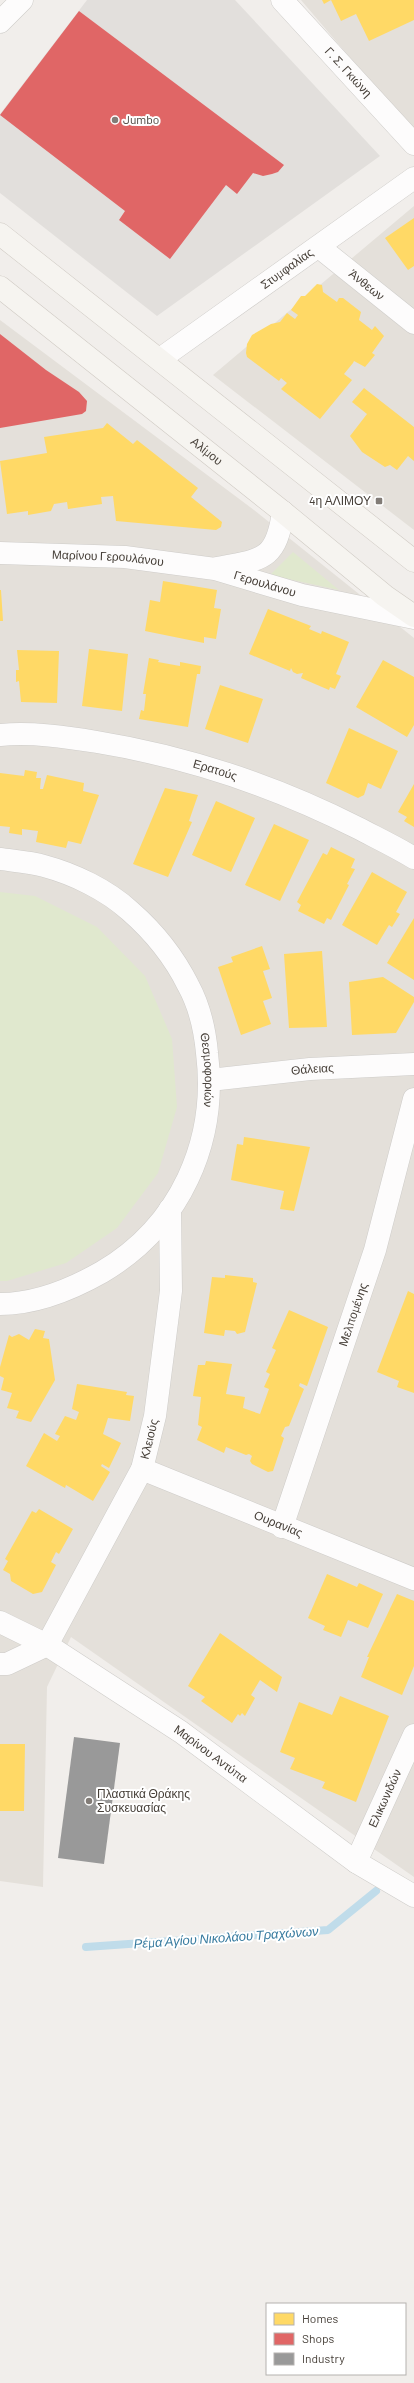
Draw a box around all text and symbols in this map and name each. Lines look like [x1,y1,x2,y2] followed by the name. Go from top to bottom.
[323,44,375,100] street label: Γ. Σ. Γκιώνη
[123,112,159,126] place label: Jumbo
[110,115,120,125] marker: Jumbo
[258,244,316,291] street label: Στυμφαλίας
[347,266,388,303] street label: Άνθεων
[189,434,226,467] street label: Αλίμου
[309,493,371,508] place label: 4η ΑΛΙΜΟΥ
[374,496,384,506] marker: 4η ΑΛΙΜΟΥ
[52,547,165,568] street label: Μαρίνου Γερουλάνου
[233,567,298,599] street label: Γερουλάνου
[192,756,240,784] street label: Ερατούς
[198,1031,217,1108] street label: Θεσμοφοριών
[290,1060,334,1077] street label: Θάλειας
[335,1281,371,1348] street label: Μελπομένης
[137,1417,161,1461] street label: Κλειούς
[252,1507,305,1540] street label: Ουρανίας
[172,1721,251,1785] street label: Μαρίνου Αντύπα
[365,1767,404,1829] street label: Ελικωνιδών
[97,1786,190,1815] place label: Πλαστικά Θράκης Συσκευασίας
[84,1796,94,1806] marker: Πλαστικά Θράκης Συσκευασίας
[133,1923,319,1951] water label: Ρέμα Αγίου Νικολάου Τραχώνων
[266,2303,406,2375] legend
[302,2311,339,2325] text: Homes
[302,2331,335,2345] text: Shops
[302,2351,345,2365] text: Industry

